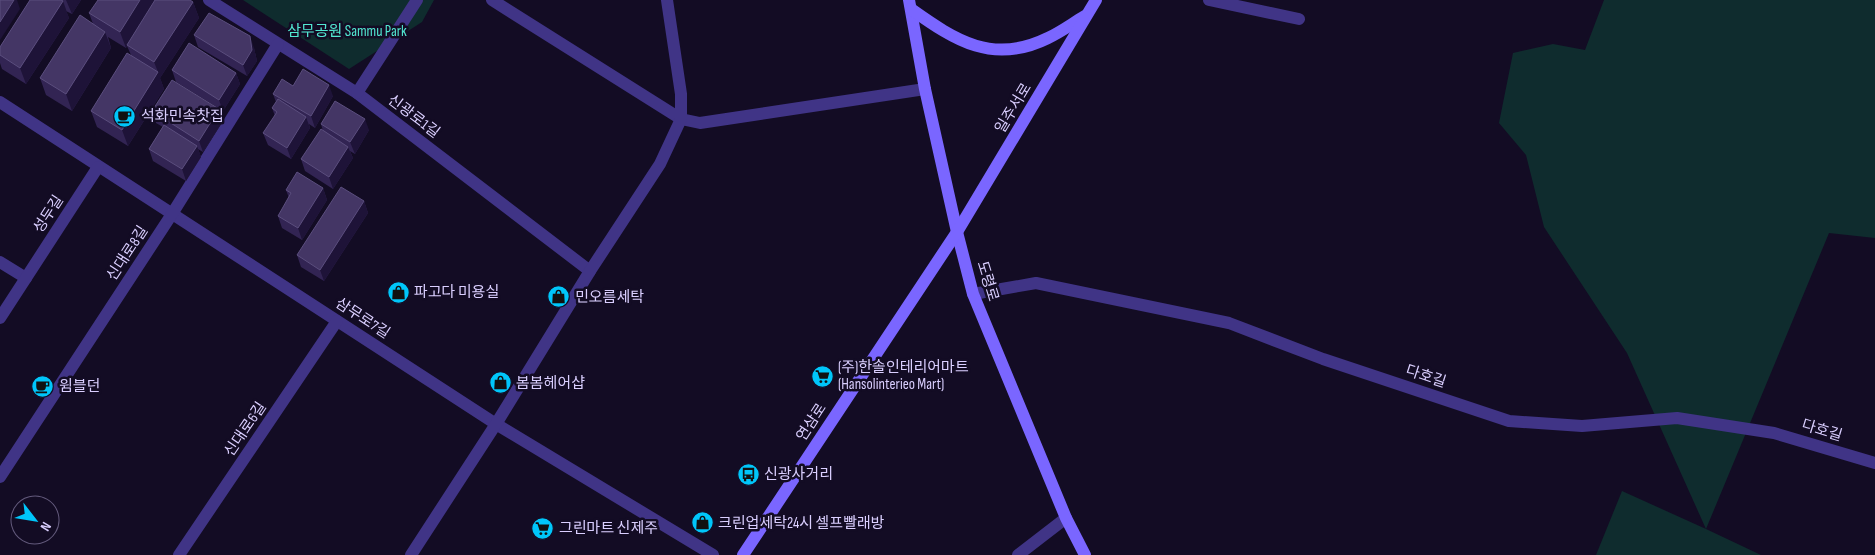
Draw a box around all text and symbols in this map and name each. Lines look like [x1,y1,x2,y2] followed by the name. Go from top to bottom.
[287,22,407,41] park label: 삼무공원 Sammu Park
[991,80,1036,137] street label: 일주서로
[384,91,444,142] street label: 신광로1길
[113,104,137,128] cafe icon: 석화민속찻집
[141,107,224,126] place label: 석화민속찻집
[29,192,68,237] street label: 성두길
[103,222,152,284] street label: 신대로8길
[972,259,1003,304] street label: 도령로
[386,280,410,304] shop icon: 파고다 미용실
[414,283,499,302] place label: 파고다 미용실
[547,285,571,309] shop icon: 민오름세탁
[575,288,644,307] place label: 민오름세탁
[332,294,394,343] street label: 삼무로7길
[838,358,969,394] place label: (주)한솔인테리어마트 (Hansolinterieo Mart)
[1403,361,1448,392] street label: 다호길
[810,364,834,388] supermarket icon: (주)한솔인테리어마트 (Hansolinterieo Mart)
[488,371,512,395] shop icon: 봄봄헤어샵
[31,374,55,398] cafe icon: 윔블던
[516,374,585,393] place label: 봄봄헤어샵
[59,377,100,396] place label: 윔블던
[220,398,271,460] street label: 신대로6길
[792,400,831,445] street label: 연삼로
[1799,415,1844,446] street label: 다호길
[736,462,760,486] bus stop icon: 신광사거리
[764,465,833,484] place label: 신광사거리
[10,495,60,545] north arrow
[690,511,714,535] shop icon: 크린업세탁24시 셀프빨래방
[718,514,885,533] place label: 크린업세탁24시 셀프빨래방
[531,516,555,540] supermarket icon: 그린마트 신제주
[37,519,55,534] text: N
[559,519,658,538] place label: 그린마트 신제주

